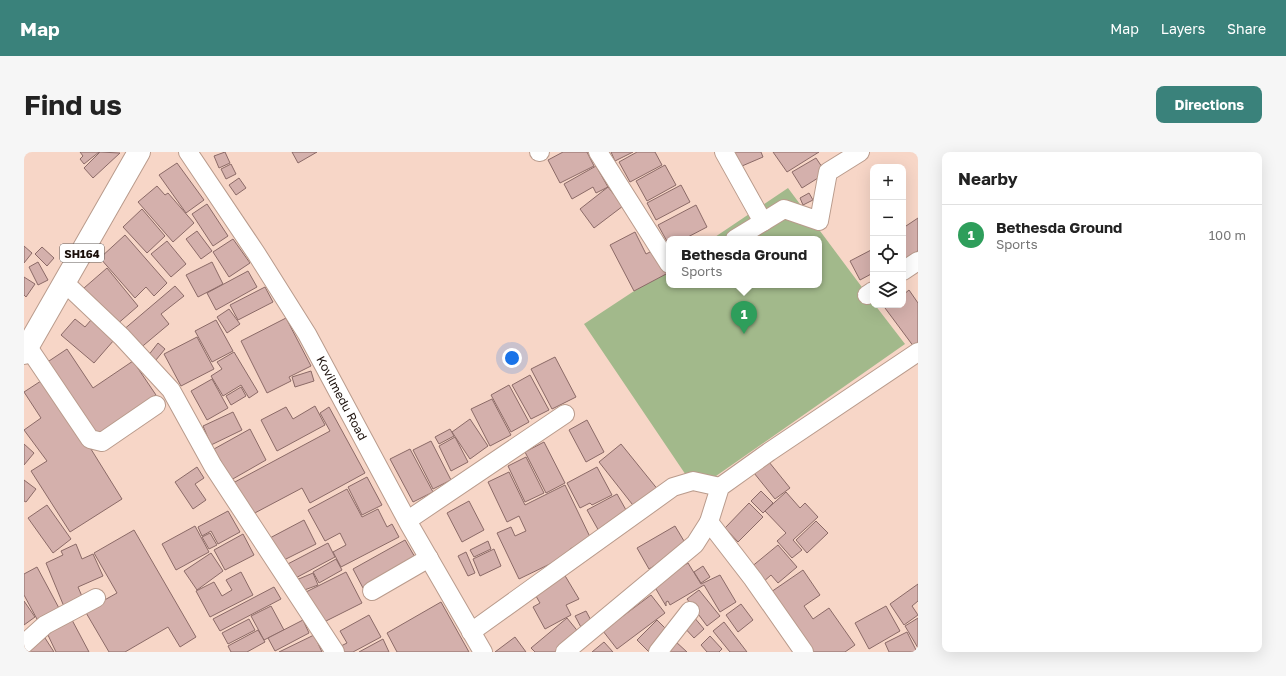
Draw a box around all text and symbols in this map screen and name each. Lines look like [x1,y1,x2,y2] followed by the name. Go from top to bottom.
[20,17,60,40] text: Map
[1110,20,1139,37] text: Map
[1161,20,1205,37] text: Layers
[1227,20,1266,37] text: Share
[1156,86,1262,123] button: Directions
[24,88,122,121] text: Find us
[870,164,906,308] map controls
[870,164,906,200] button: +
[958,168,1018,189] text: Nearby
[870,200,906,236] button: −
[996,218,1122,236] text: Bethesda Ground
[968,227,974,243] text: 1
[1209,227,1246,243] text: 100 m
[666,236,822,288] popup
[870,236,906,272] button: locate
[996,236,1038,252] text: Sports
[60,244,104,262] road number: SH164
[681,245,807,263] text: Bethesda Ground
[681,263,722,279] text: Sports
[870,272,906,308] button: layers
[731,301,757,334] pin: 1
[502,348,522,368] your location
[313,353,371,443] street label: Kovilmedu Road

